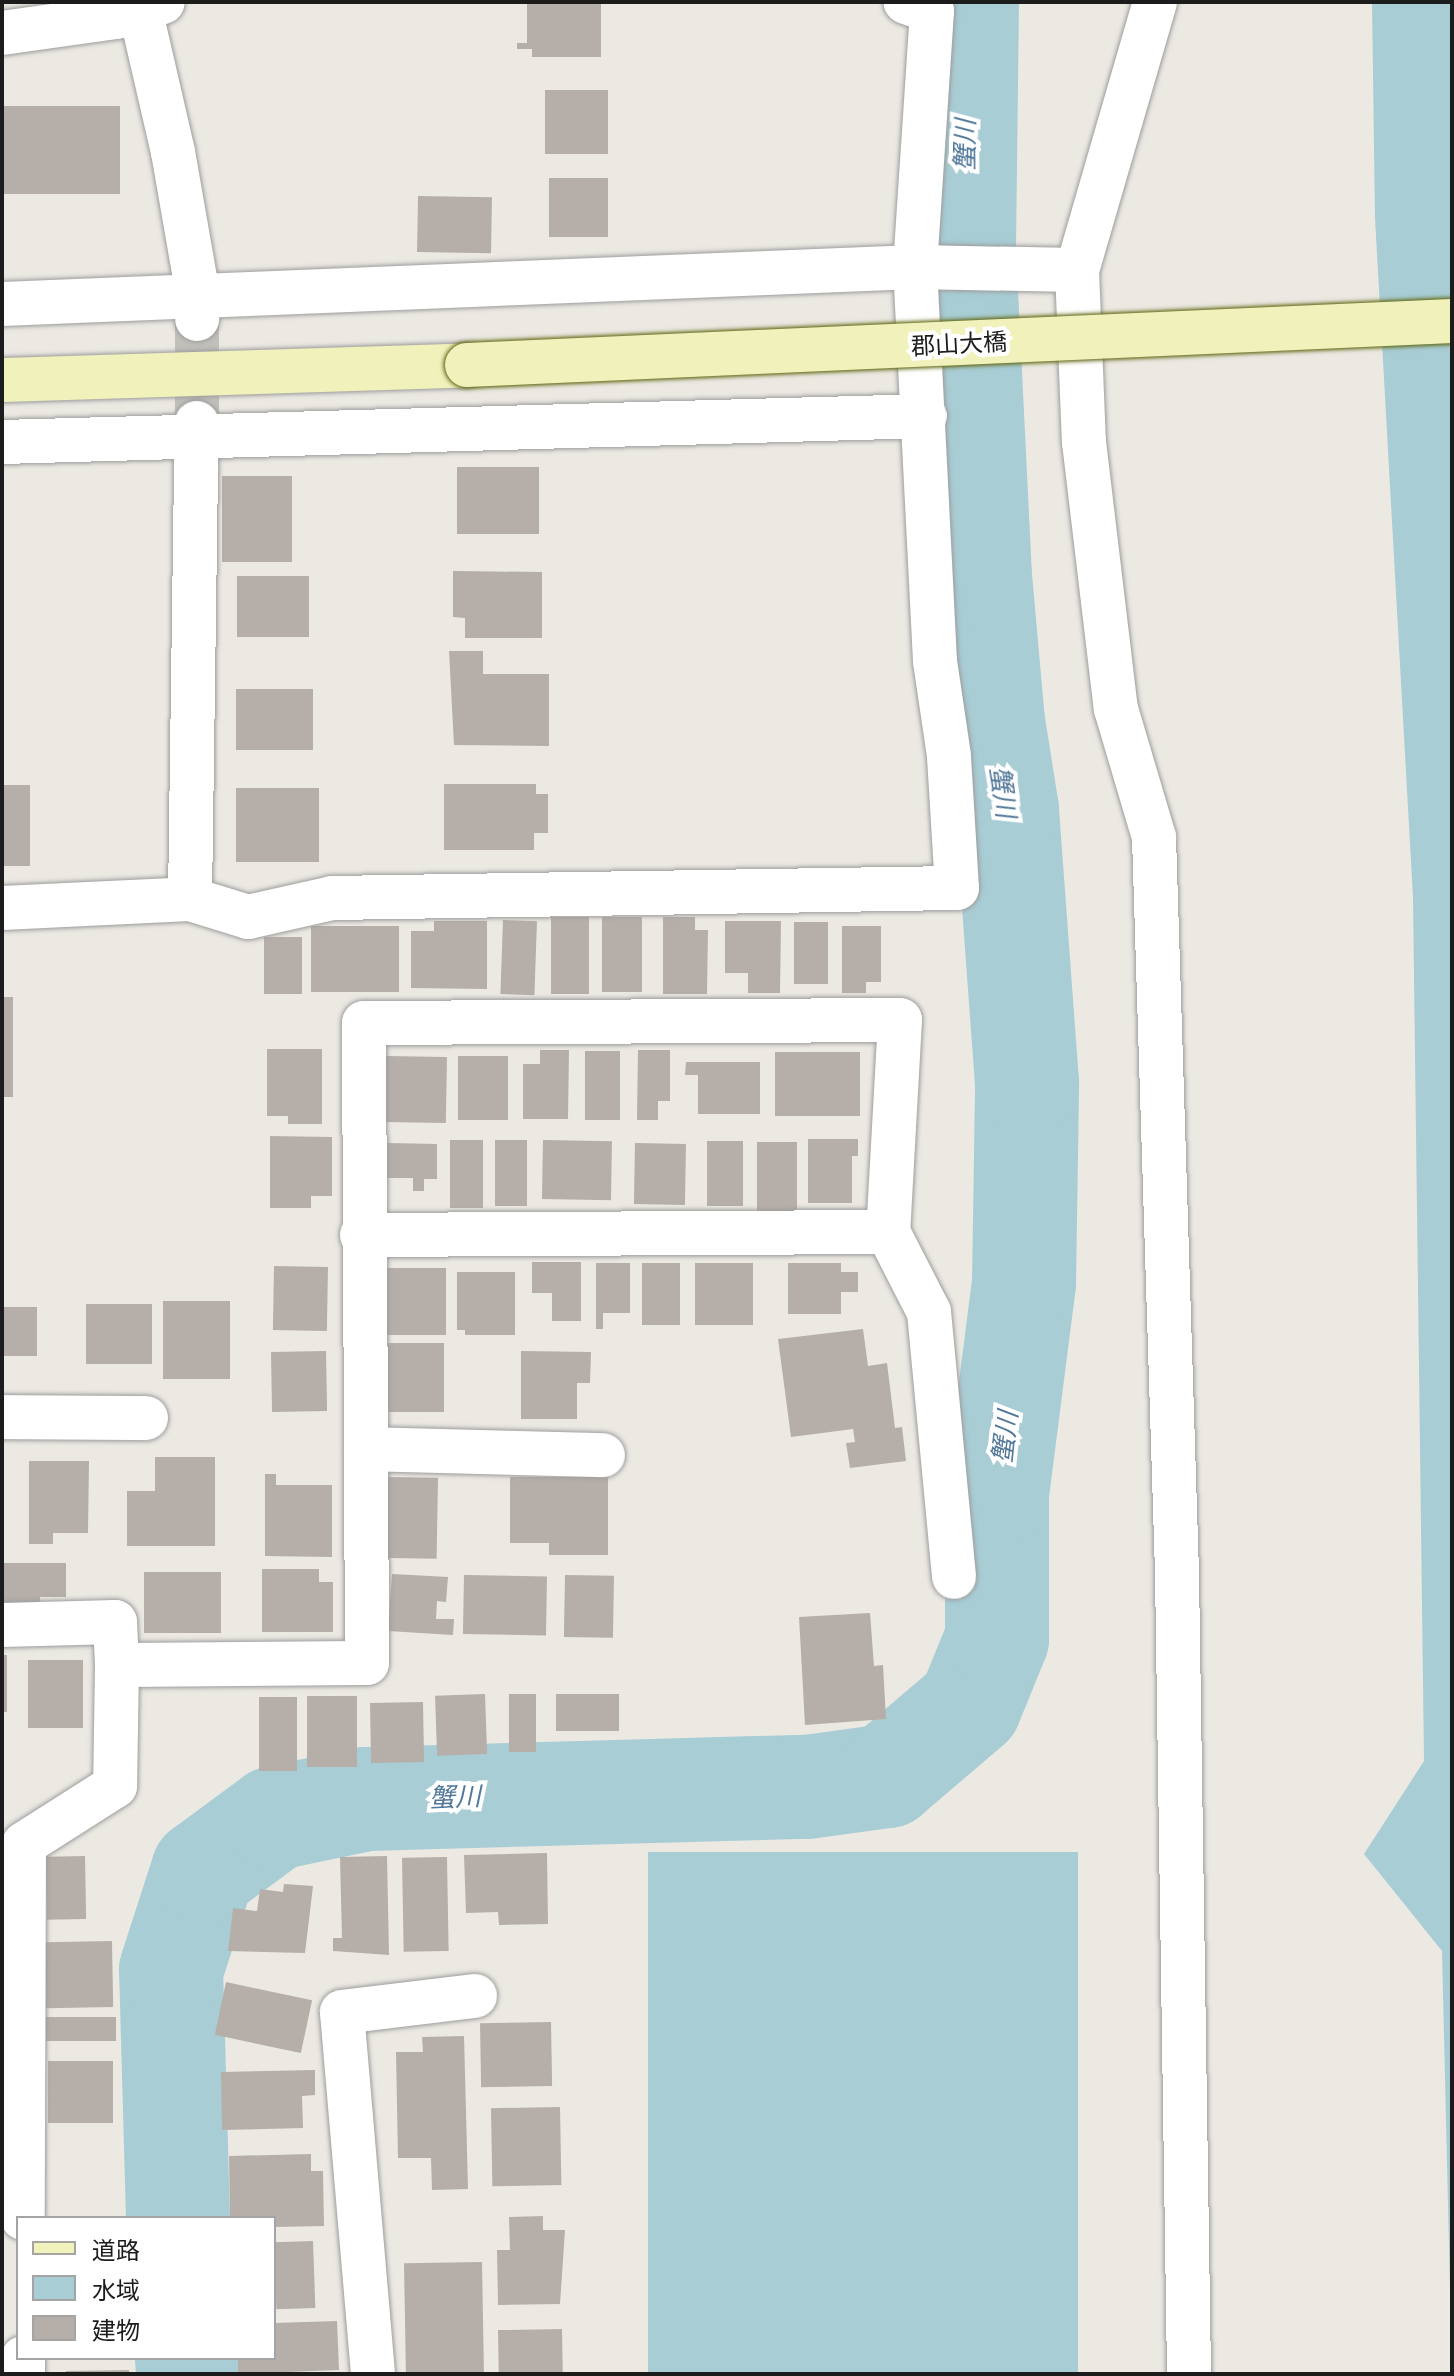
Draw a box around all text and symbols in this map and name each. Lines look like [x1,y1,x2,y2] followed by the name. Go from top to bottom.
[949,119,981,171] water label: 蟹川
[910,326,1008,360] street label: 郡山大橋
[984,764,1022,820] water label: 蟹川
[986,1409,1024,1465] water label: 蟹川
[428,1781,482,1813] water label: 蟹川
[16,2216,276,2360] legend
[92,2235,140,2264] text: 道路
[92,2275,140,2304] text: 水域
[92,2315,140,2344] text: 建物

